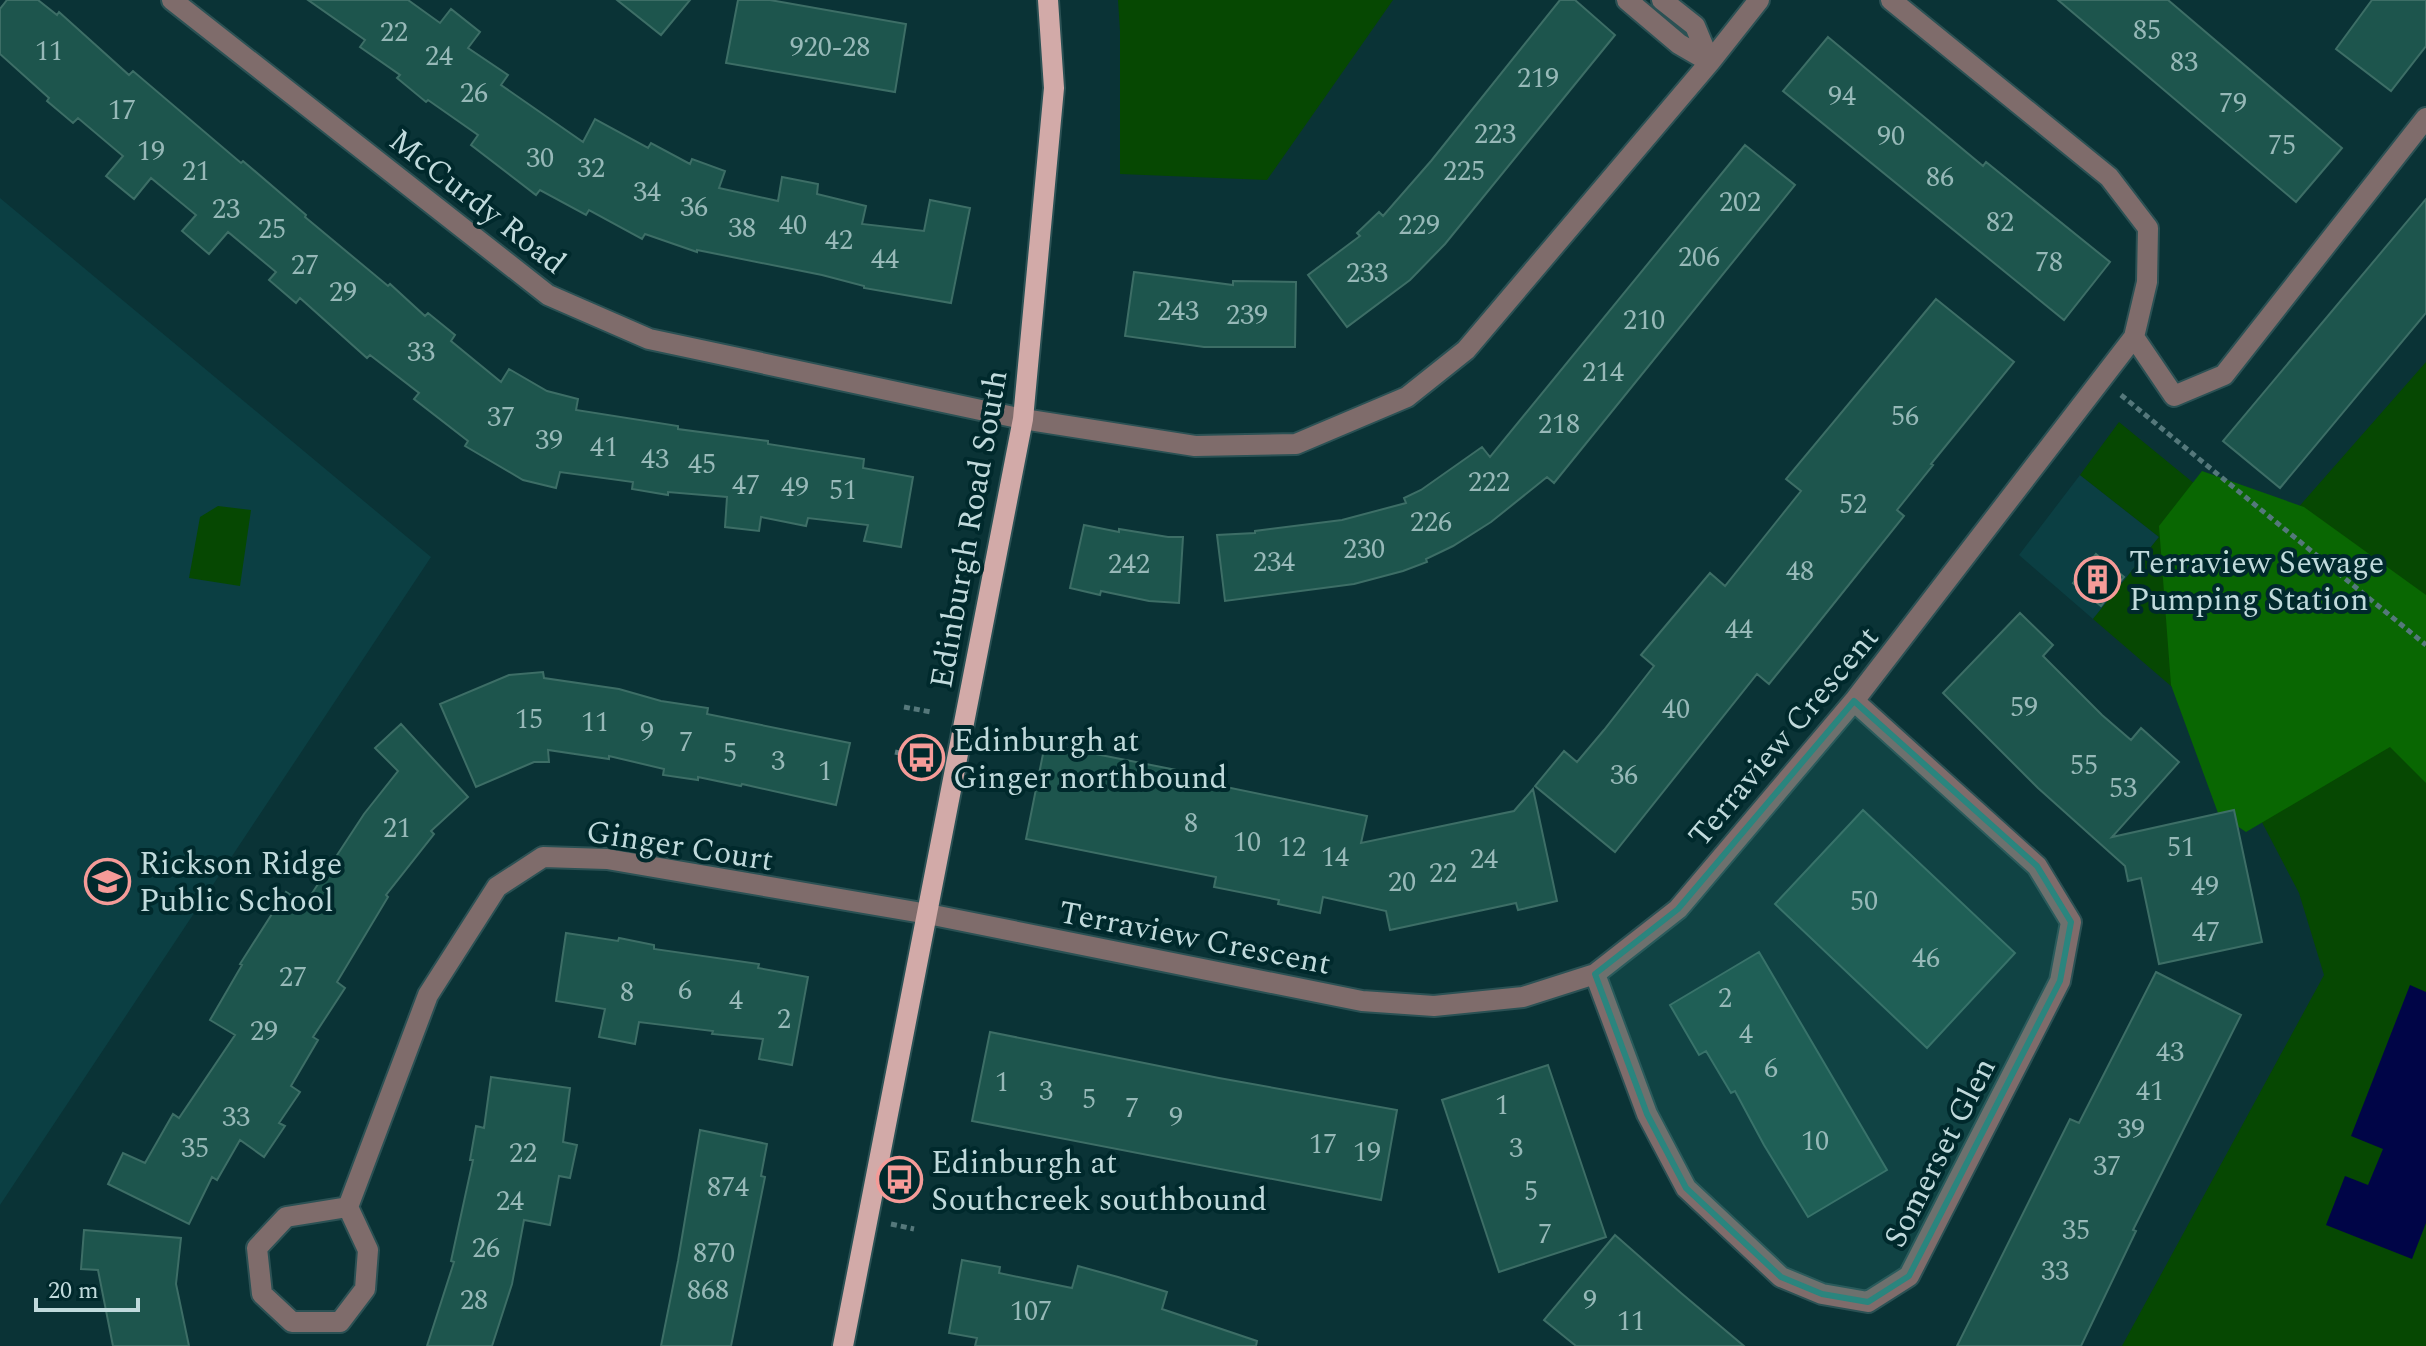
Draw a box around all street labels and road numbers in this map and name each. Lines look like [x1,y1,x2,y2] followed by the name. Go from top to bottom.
[378,117,576,287] street label: McCurdy Road
[917,366,1022,692] street label: Edinburgh Road South
[1677,616,1892,858] street label: Terraview Crescent
[583,808,777,885] street label: Ginger Court
[1055,888,1335,989] street label: Terraview Crescent
[1871,1049,2009,1256] street label: Somerset Glen

